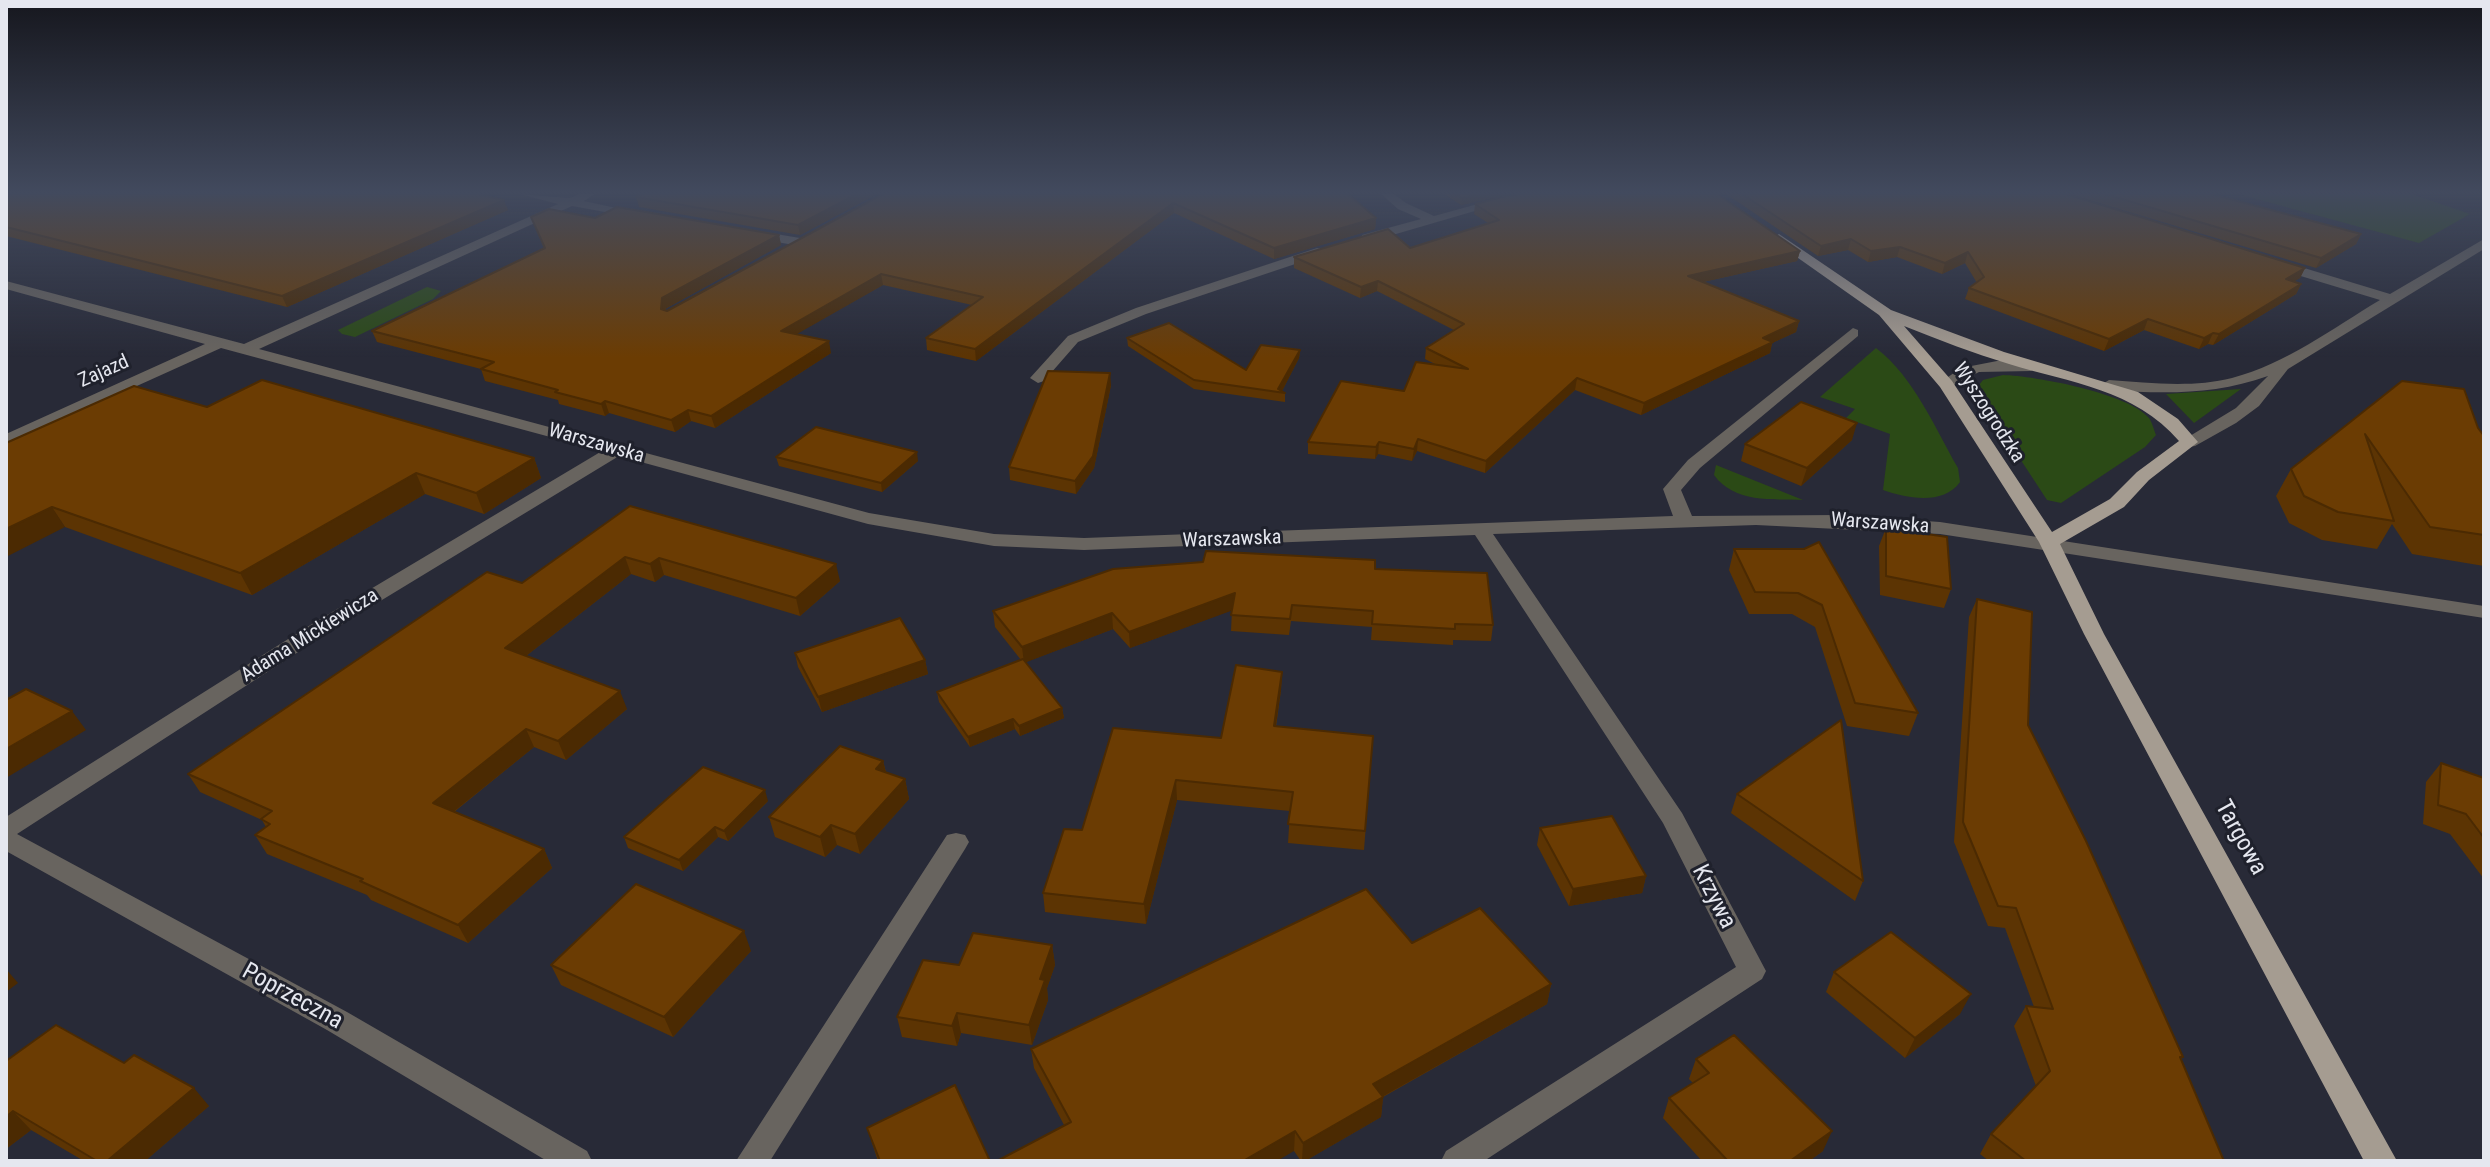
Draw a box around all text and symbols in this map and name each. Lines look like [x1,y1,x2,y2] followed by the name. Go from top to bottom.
[75,350,133,394] street label: Zajazd
[1947,358,2029,468] street label: Wyszogrodzka
[545,419,647,469] street label: Warszawska
[1830,509,1930,539] street label: Warszawska
[1182,526,1282,554] street label: Warszawska
[237,584,383,688] street label: Adama Mickiewicza
[2208,796,2272,880] street label: Targowa
[1685,860,1741,934] street label: Krzywa
[237,958,347,1036] street label: Poprzeczna

